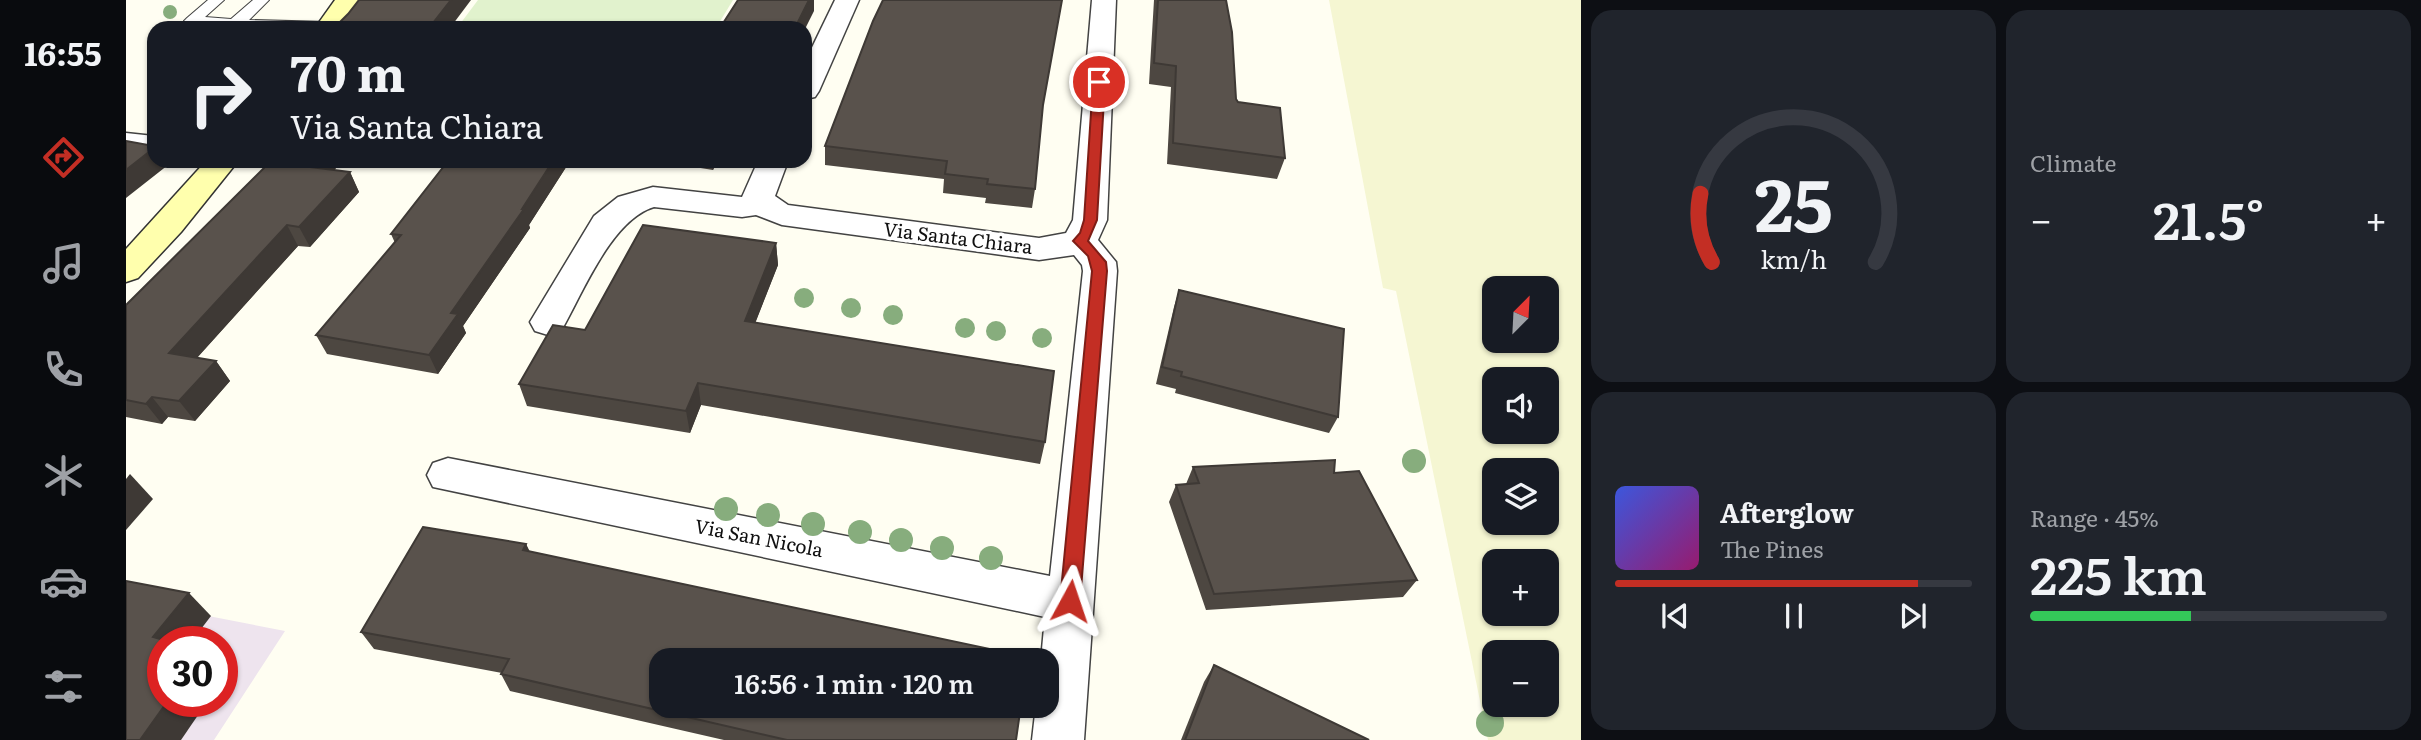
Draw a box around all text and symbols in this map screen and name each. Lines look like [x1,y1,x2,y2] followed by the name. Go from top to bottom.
[24,28,102,76] text: 16:55
[290,34,405,107] text: 70 m
[175,49,266,140] icon: right
[1069,52,1129,112] pin
[1080,63,1118,101] icon: arrive
[290,101,543,149] text: Via Santa Chiara
[39,133,88,182] icon: directions
[2030,145,2116,179] text: Climate
[1754,146,1833,254] text: 25
[2153,179,2264,256] text: 21.5°
[2030,189,2052,246] text: −
[2365,189,2387,246] text: +
[882,214,1035,260] street label: Via Santa Chiara
[39,239,88,288] icon: music
[1760,240,1827,277] text: km/h
[1482,276,1559,354] north arrow
[1482,276,1559,717] map controls
[39,345,88,394] icon: phone
[1482,367,1559,444] button: sound
[39,451,88,500] icon: climate
[1482,458,1559,535] button: layers
[1720,492,1854,531] text: Afterglow
[2030,500,2159,534] text: Range · 45%
[693,511,826,563] street label: Via San Nicola
[1720,531,1823,565] text: The Pines
[2030,534,2207,611] text: 225 km
[1482,549,1559,626] button: +
[39,557,88,606] icon: car
[1033,564,1107,638] position arrow
[1656,597,1694,635] icon: previous
[1775,597,1813,635] icon: pause
[1894,597,1932,635] icon: next
[147,626,238,717] speed limit sign: 30
[1482,640,1559,717] button: −
[39,662,88,711] icon: filters
[734,663,974,702] text: 16:56 · 1 min · 120 m

